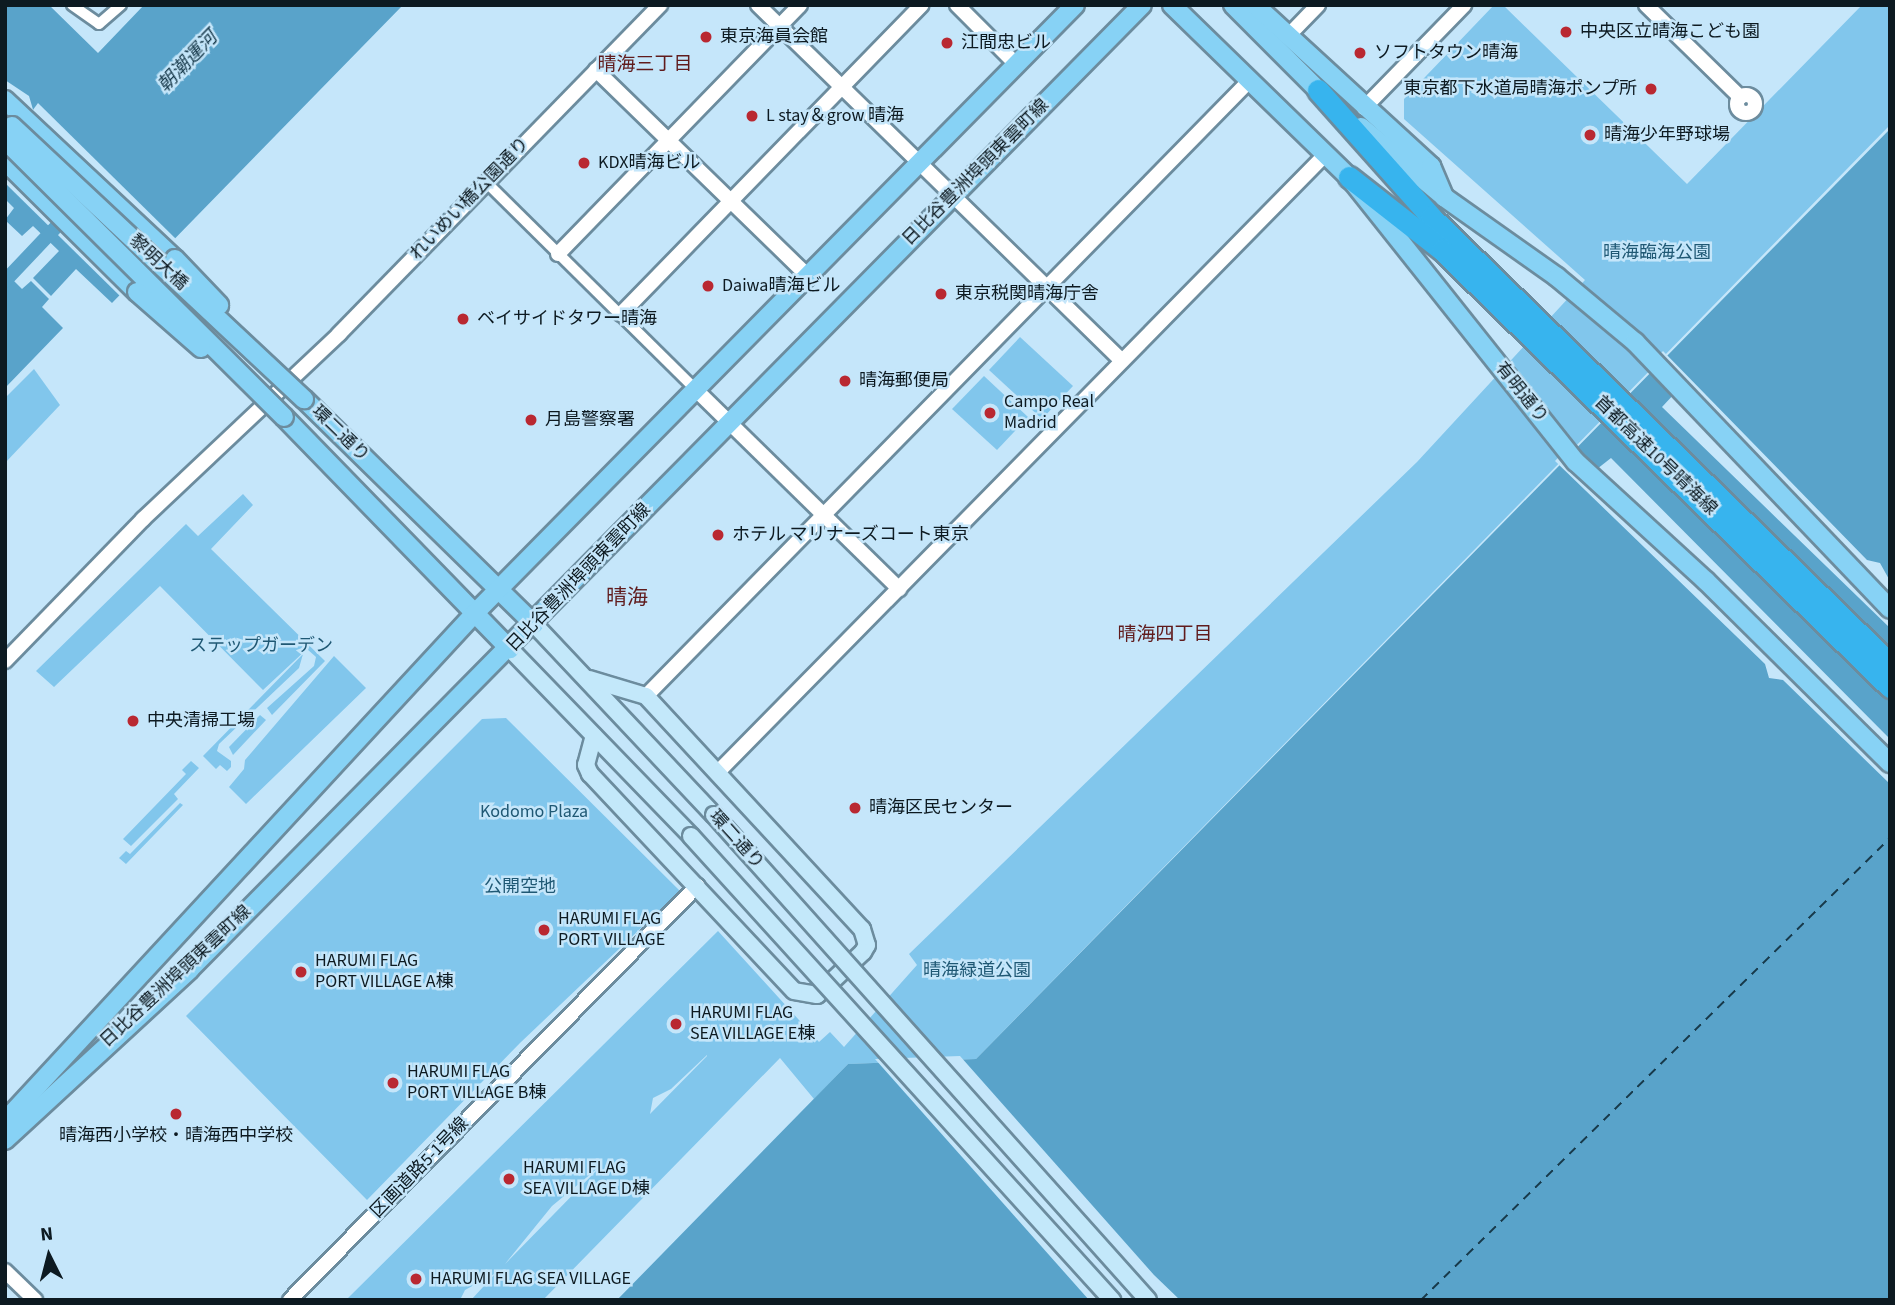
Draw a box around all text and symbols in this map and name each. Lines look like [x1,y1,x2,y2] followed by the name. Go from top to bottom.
[1580,21,1760,43] place label: 中央区立晴海こども園
[1558,24,1574,40] marker: 中央区立晴海こども園
[720,26,828,48] place label: 東京海員会館
[153,27,223,97] water label: 朝潮運河
[698,29,714,45] marker: 東京海員会館
[961,32,1051,54] place label: 江間忠ビル
[939,35,955,51] marker: 江間忠ビル
[1374,42,1518,64] place label: ソフトタウン晴海
[1352,45,1368,61] marker: ソフトタウン晴海
[598,54,692,76] district label: 晴海三丁目
[1403,78,1637,100] place label: 東京都下水道局晴海ポンプ所
[1643,81,1659,97] marker: 東京都下水道局晴海ポンプ所
[898,95,1054,251] street label: 日比谷豊洲埠頭東雲町線
[766,105,904,127] place label: L stay＆grow 晴海
[744,108,760,124] marker: L stay＆grow 晴海
[1604,124,1730,146] place label: 晴海少年野球場
[1582,127,1598,143] marker: 晴海少年野球場
[406,133,534,265] street label: れいめい橋公園通り
[598,152,700,174] place label: KDX晴海ビル
[576,155,592,171] marker: KDX晴海ビル
[124,231,192,295] street label: 黎明大橋
[1603,242,1711,264] park label: 晴海臨海公園
[722,275,840,297] place label: Daiwa晴海ビル
[700,278,716,294] marker: Daiwa晴海ビル
[955,283,1099,305] place label: 東京税関晴海庁舎
[933,286,949,302] marker: 東京税関晴海庁舎
[477,308,657,330] place label: ベイサイドタワー晴海
[455,311,471,327] marker: ベイサイドタワー晴海
[1490,358,1552,428] street label: 有明通り
[859,370,949,392] place label: 晴海郵便局
[837,373,853,389] marker: 晴海郵便局
[1004,392,1094,434] place label: Campo Real Madrid
[1589,392,1721,520] street label: 首都高速10号晴海線
[307,401,373,467] street label: 環二通り
[982,405,998,421] marker: Campo Real Madrid
[545,409,635,431] place label: 月島警察署
[523,412,539,428] marker: 月島警察署
[502,499,656,657] street label: 日比谷豊洲埠頭東雲町線
[732,524,970,546] place label: ホテル マリナーズコート東京
[710,527,726,543] marker: ホテル マリナーズコート東京
[606,584,648,610] district label: 晴海
[1118,624,1212,646] district label: 晴海四丁目
[189,635,333,657] park label: ステップガーデン
[147,710,255,732] place label: 中央清掃工場
[125,713,141,729] marker: 中央清掃工場
[869,797,1013,819] place label: 晴海区民センター
[847,800,863,816] marker: 晴海区民センター
[480,801,588,823] park label: Kodomo Plaza
[704,806,768,874] street label: 環二通り
[484,876,556,898] park label: 公開空地
[96,902,256,1052] street label: 日比谷豊洲埠頭東雲町線
[558,909,665,951] place label: HARUMI FLAG PORT VILLAGE
[536,922,552,938] marker: HARUMI FLAG PORT VILLAGE
[315,951,453,993] place label: HARUMI FLAG PORT VILLAGE A棟
[923,960,1031,982] park label: 晴海緑道公園
[293,964,309,980] marker: HARUMI FLAG PORT VILLAGE A棟
[690,1003,815,1046] place label: HARUMI FLAG SEA VILLAGE E棟
[668,1016,684,1032] marker: HARUMI FLAG SEA VILLAGE E棟
[407,1062,546,1104] place label: HARUMI FLAG PORT VILLAGE B棟
[385,1075,401,1091] marker: HARUMI FLAG PORT VILLAGE B棟
[168,1106,184,1122] marker: 晴海西小学校・晴海西中学校
[367,1113,473,1223] street label: 区画道路5-1号線
[59,1125,293,1147] place label: 晴海西小学校・晴海西中学校
[523,1158,650,1200] place label: HARUMI FLAG SEA VILLAGE D棟
[501,1171,517,1187] marker: HARUMI FLAG SEA VILLAGE D棟
[14,1221,84,1291] north arrow
[39,1221,54,1249] text: N
[430,1268,631,1290] place label: HARUMI FLAG SEA VILLAGE
[408,1271,424,1287] marker: HARUMI FLAG SEA VILLAGE

